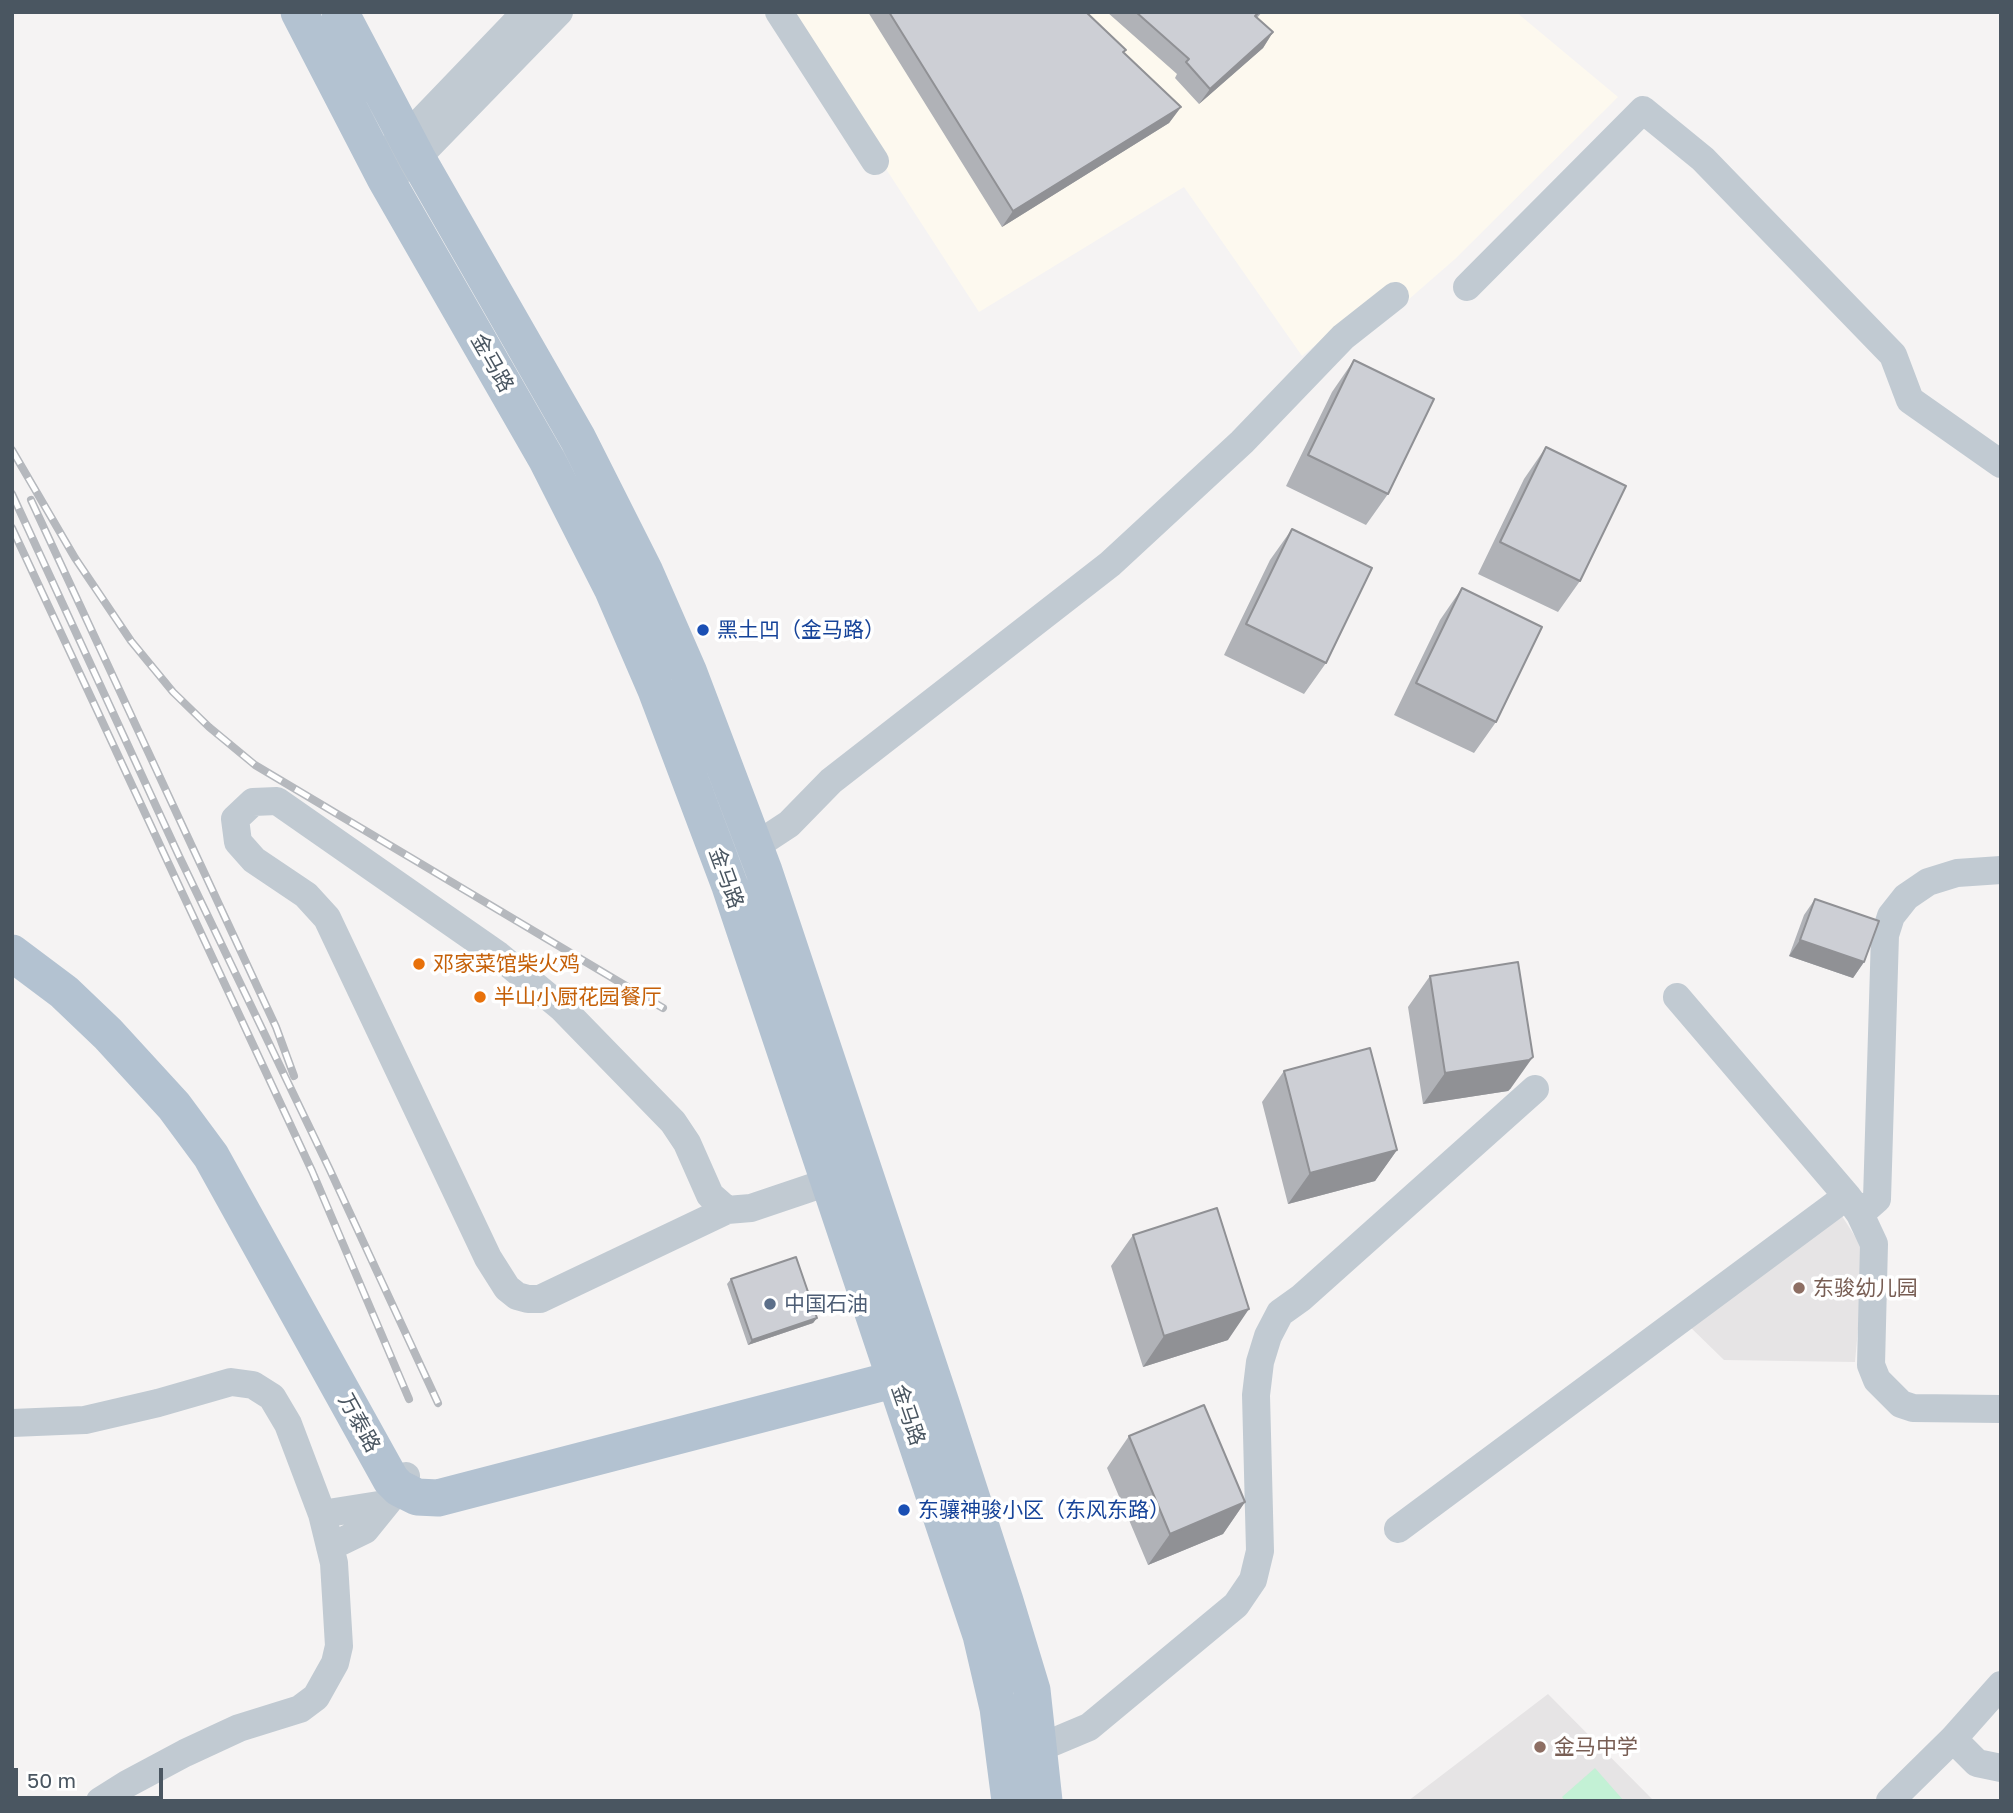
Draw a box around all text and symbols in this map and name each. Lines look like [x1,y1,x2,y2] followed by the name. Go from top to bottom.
[465,329,519,397] street label: 金马路
[717,617,885,643] place label: 黑土凹（金马路）
[695,622,711,638] marker: 黑土凹（金马路）
[703,844,749,912] street label: 金马路
[433,951,580,977] place label: 邓家菜馆柴火鸡
[411,956,427,972] marker: 邓家菜馆柴火鸡
[494,984,662,1010] place label: 半山小厨花园餐厅
[472,989,488,1005] marker: 半山小厨花园餐厅
[1813,1275,1918,1301] place label: 东骏幼儿园
[1791,1280,1807,1296] marker: 东骏幼儿园
[784,1291,868,1317] place label: 中国石油
[762,1296,778,1312] marker: 中国石油
[886,1381,930,1449] street label: 金马路
[333,1389,385,1457] street label: 万泰路
[918,1497,1170,1523] place label: 东骧神骏小区（东风东路）
[896,1502,912,1518] marker: 东骧神骏小区（东风东路）
[1554,1734,1638,1760] place label: 金马中学
[1532,1739,1548,1755] marker: 金马中学
[18,1754,166,1798] scale bar
[27,1767,76,1793] text: 50 m

